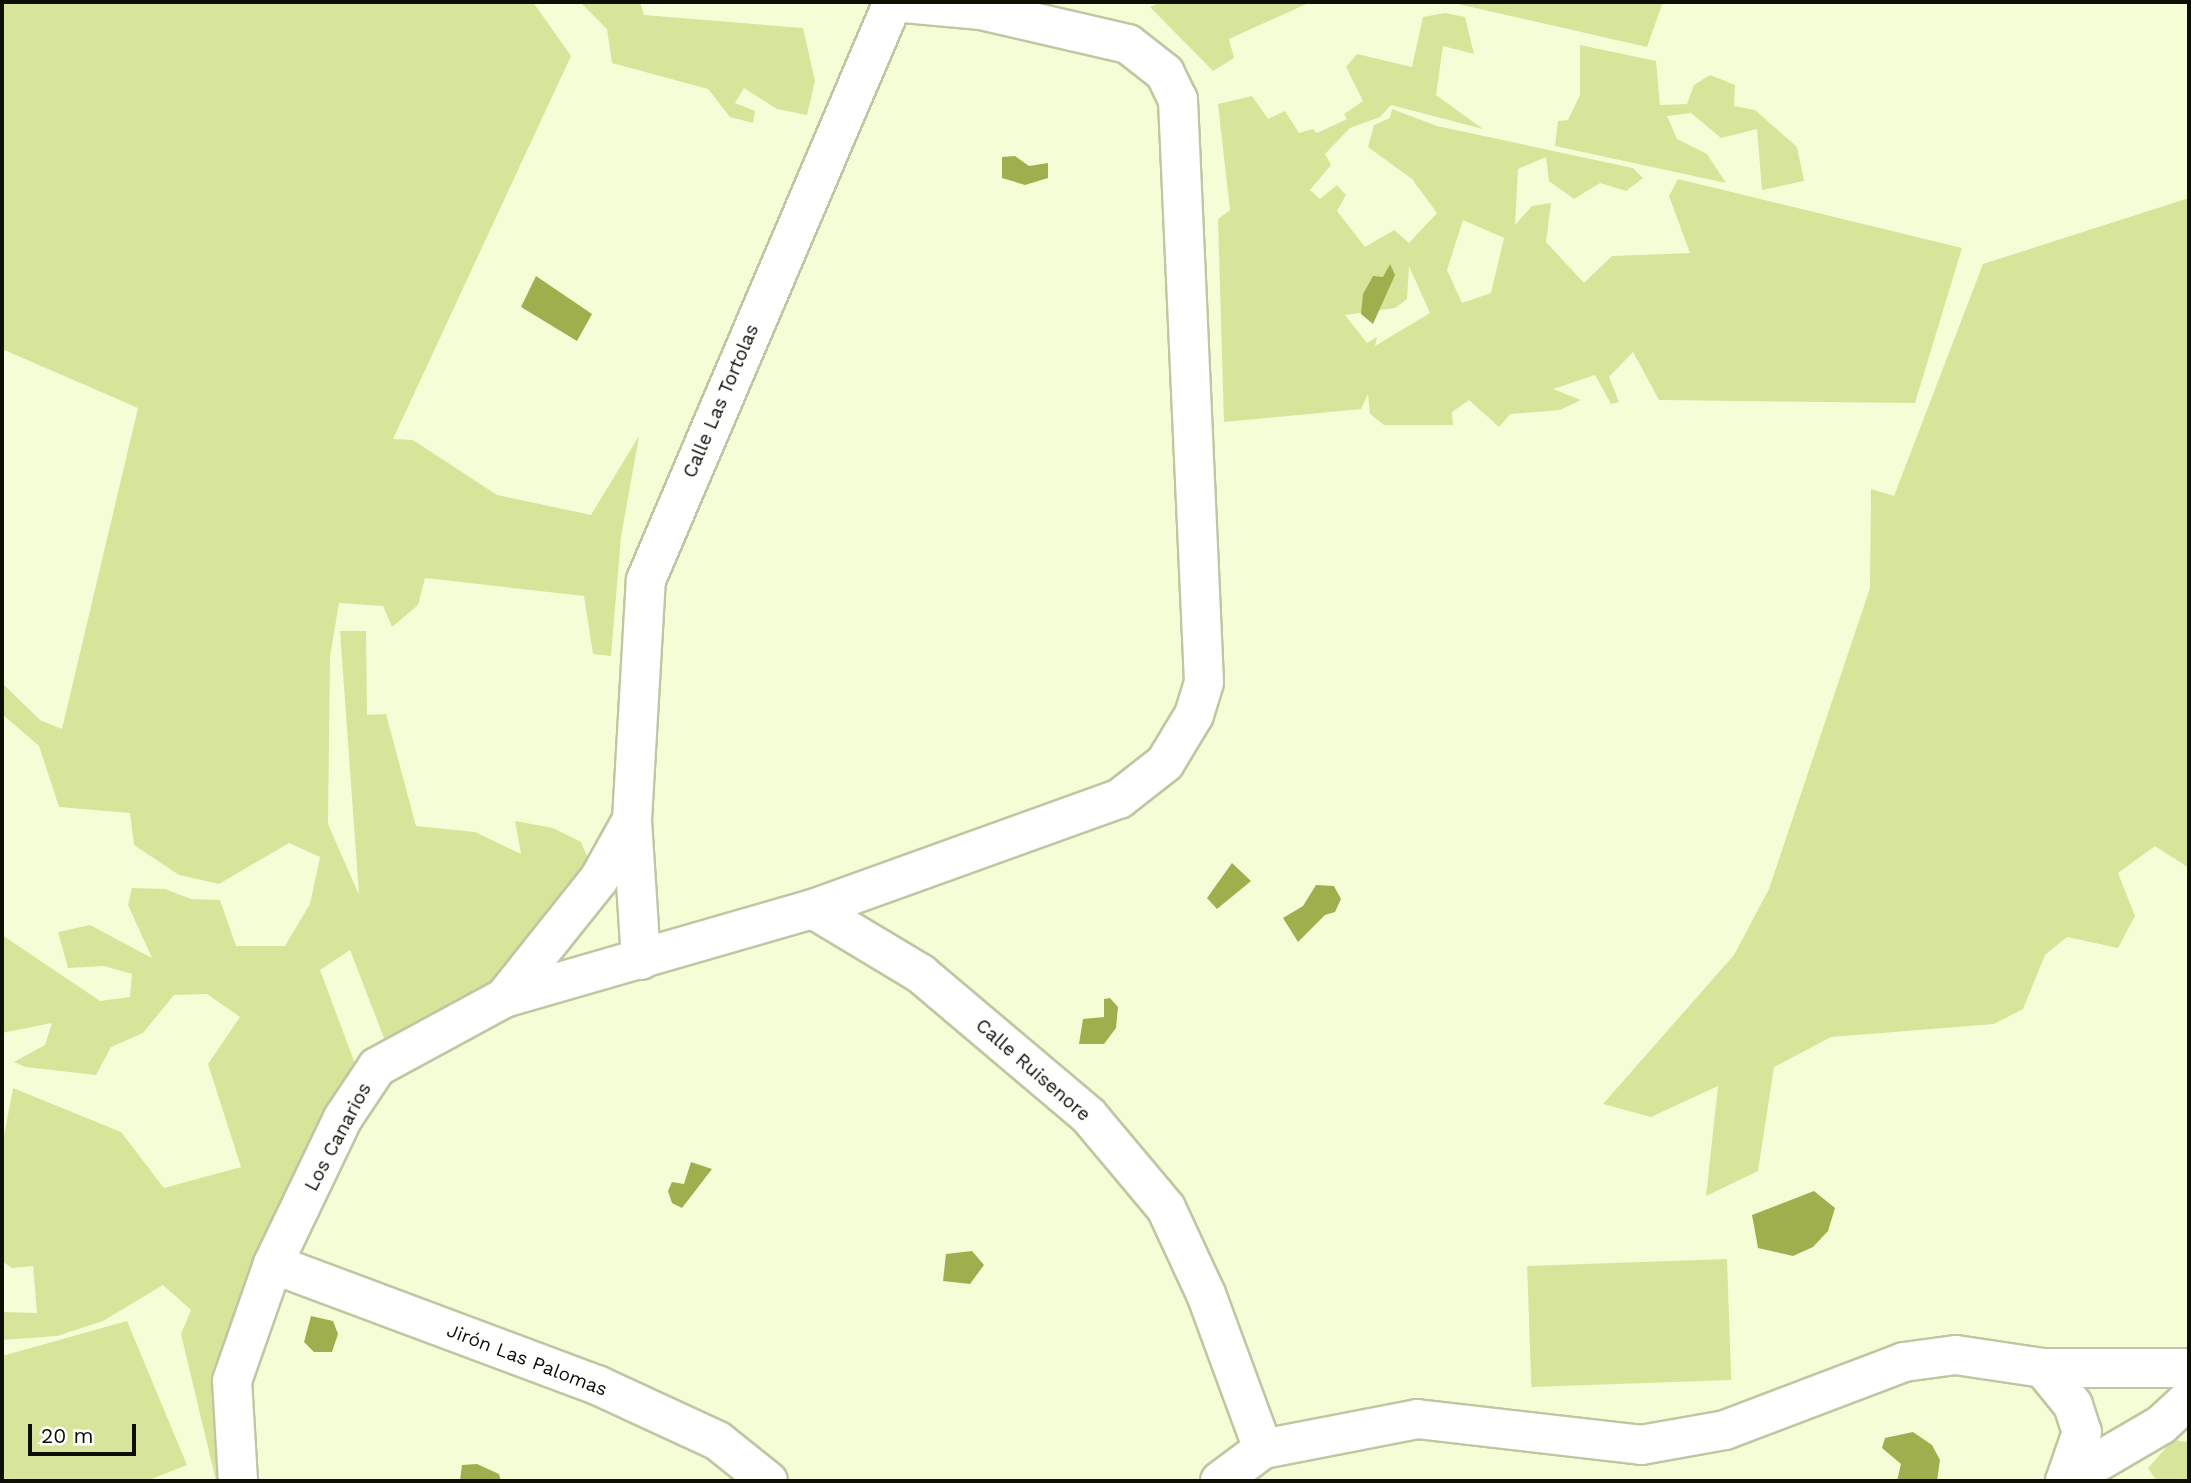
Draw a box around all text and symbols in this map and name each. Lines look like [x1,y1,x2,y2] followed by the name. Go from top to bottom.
[678,320,764,482] street label: Calle Las Tortolas
[971,1014,1095,1126] street label: Calle Ruisenore
[300,1079,376,1195] street label: Los Canarios
[444,1319,610,1401] street label: Jirón Las Palomas
[32,1410,140,1454] scale bar
[41,1423,93,1448] text: 20 m

